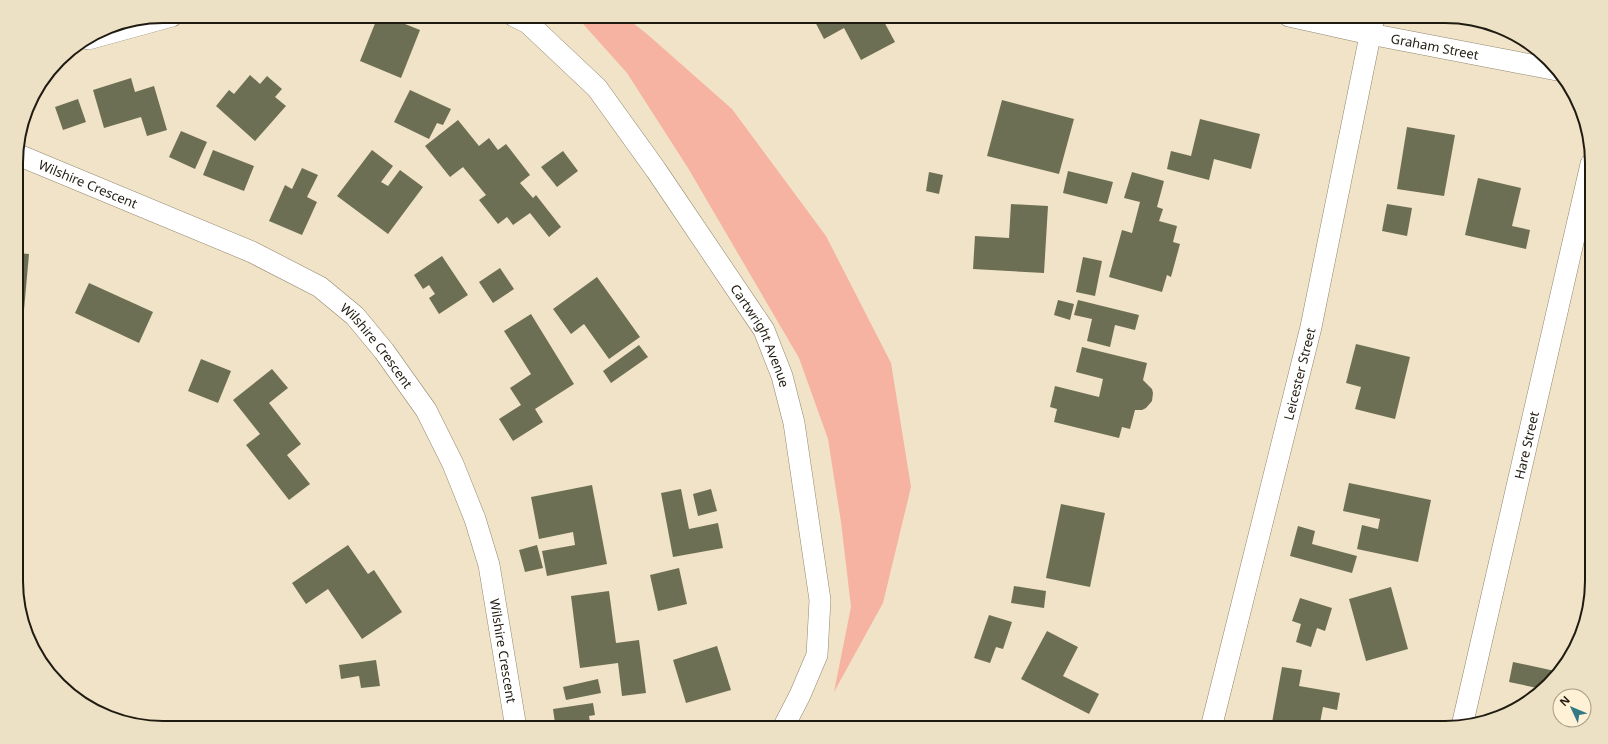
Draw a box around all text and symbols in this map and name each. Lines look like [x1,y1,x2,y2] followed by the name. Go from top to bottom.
[1389,29,1481,64] street label: Graham Street
[36,155,141,213] street label: Wilshire Crescent
[726,280,794,389] street label: Cartwright Avenue
[337,299,417,392] street label: Wilshire Crescent
[1279,326,1320,422] street label: Leicester Street
[1510,409,1543,481] street label: Hare Street
[486,597,521,705] street label: Wilshire Crescent
[1552,688,1592,728] north arrow
[1556,692,1573,709] text: N

